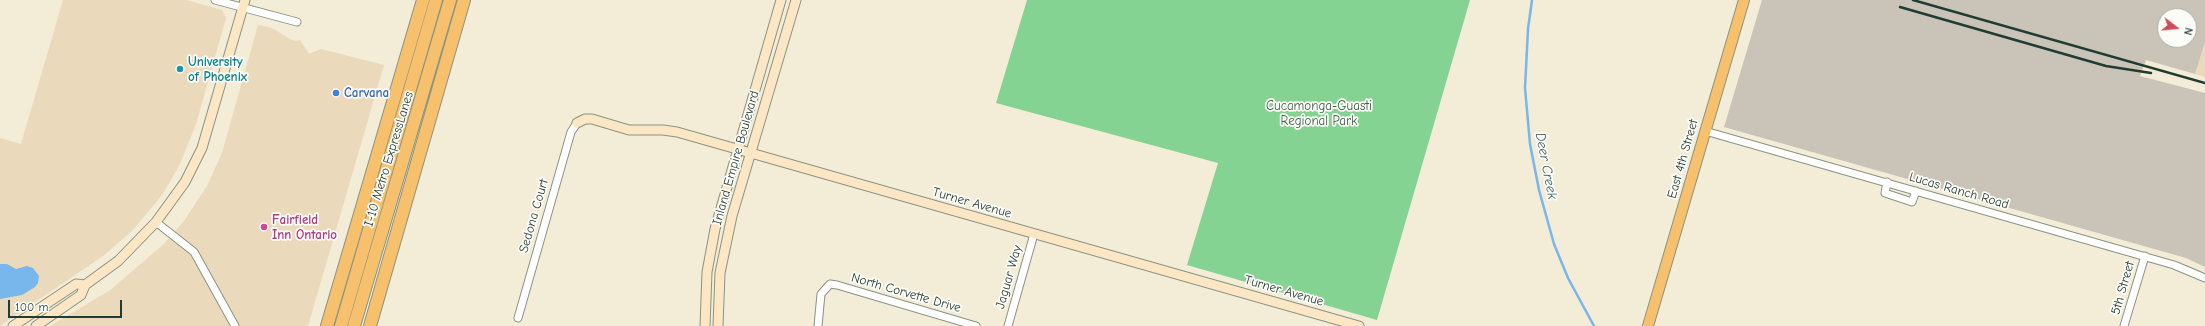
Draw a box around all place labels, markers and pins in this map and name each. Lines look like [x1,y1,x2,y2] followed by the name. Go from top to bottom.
[188,54,247,85] place label: University of Phoenix
[175,64,185,74] marker: University of Phoenix
[344,85,389,101] place label: Carvana
[331,88,341,98] marker: Carvana
[272,212,337,243] place label: Fairfield Inn Ontario
[259,222,269,232] marker: Fairfield Inn Ontario

